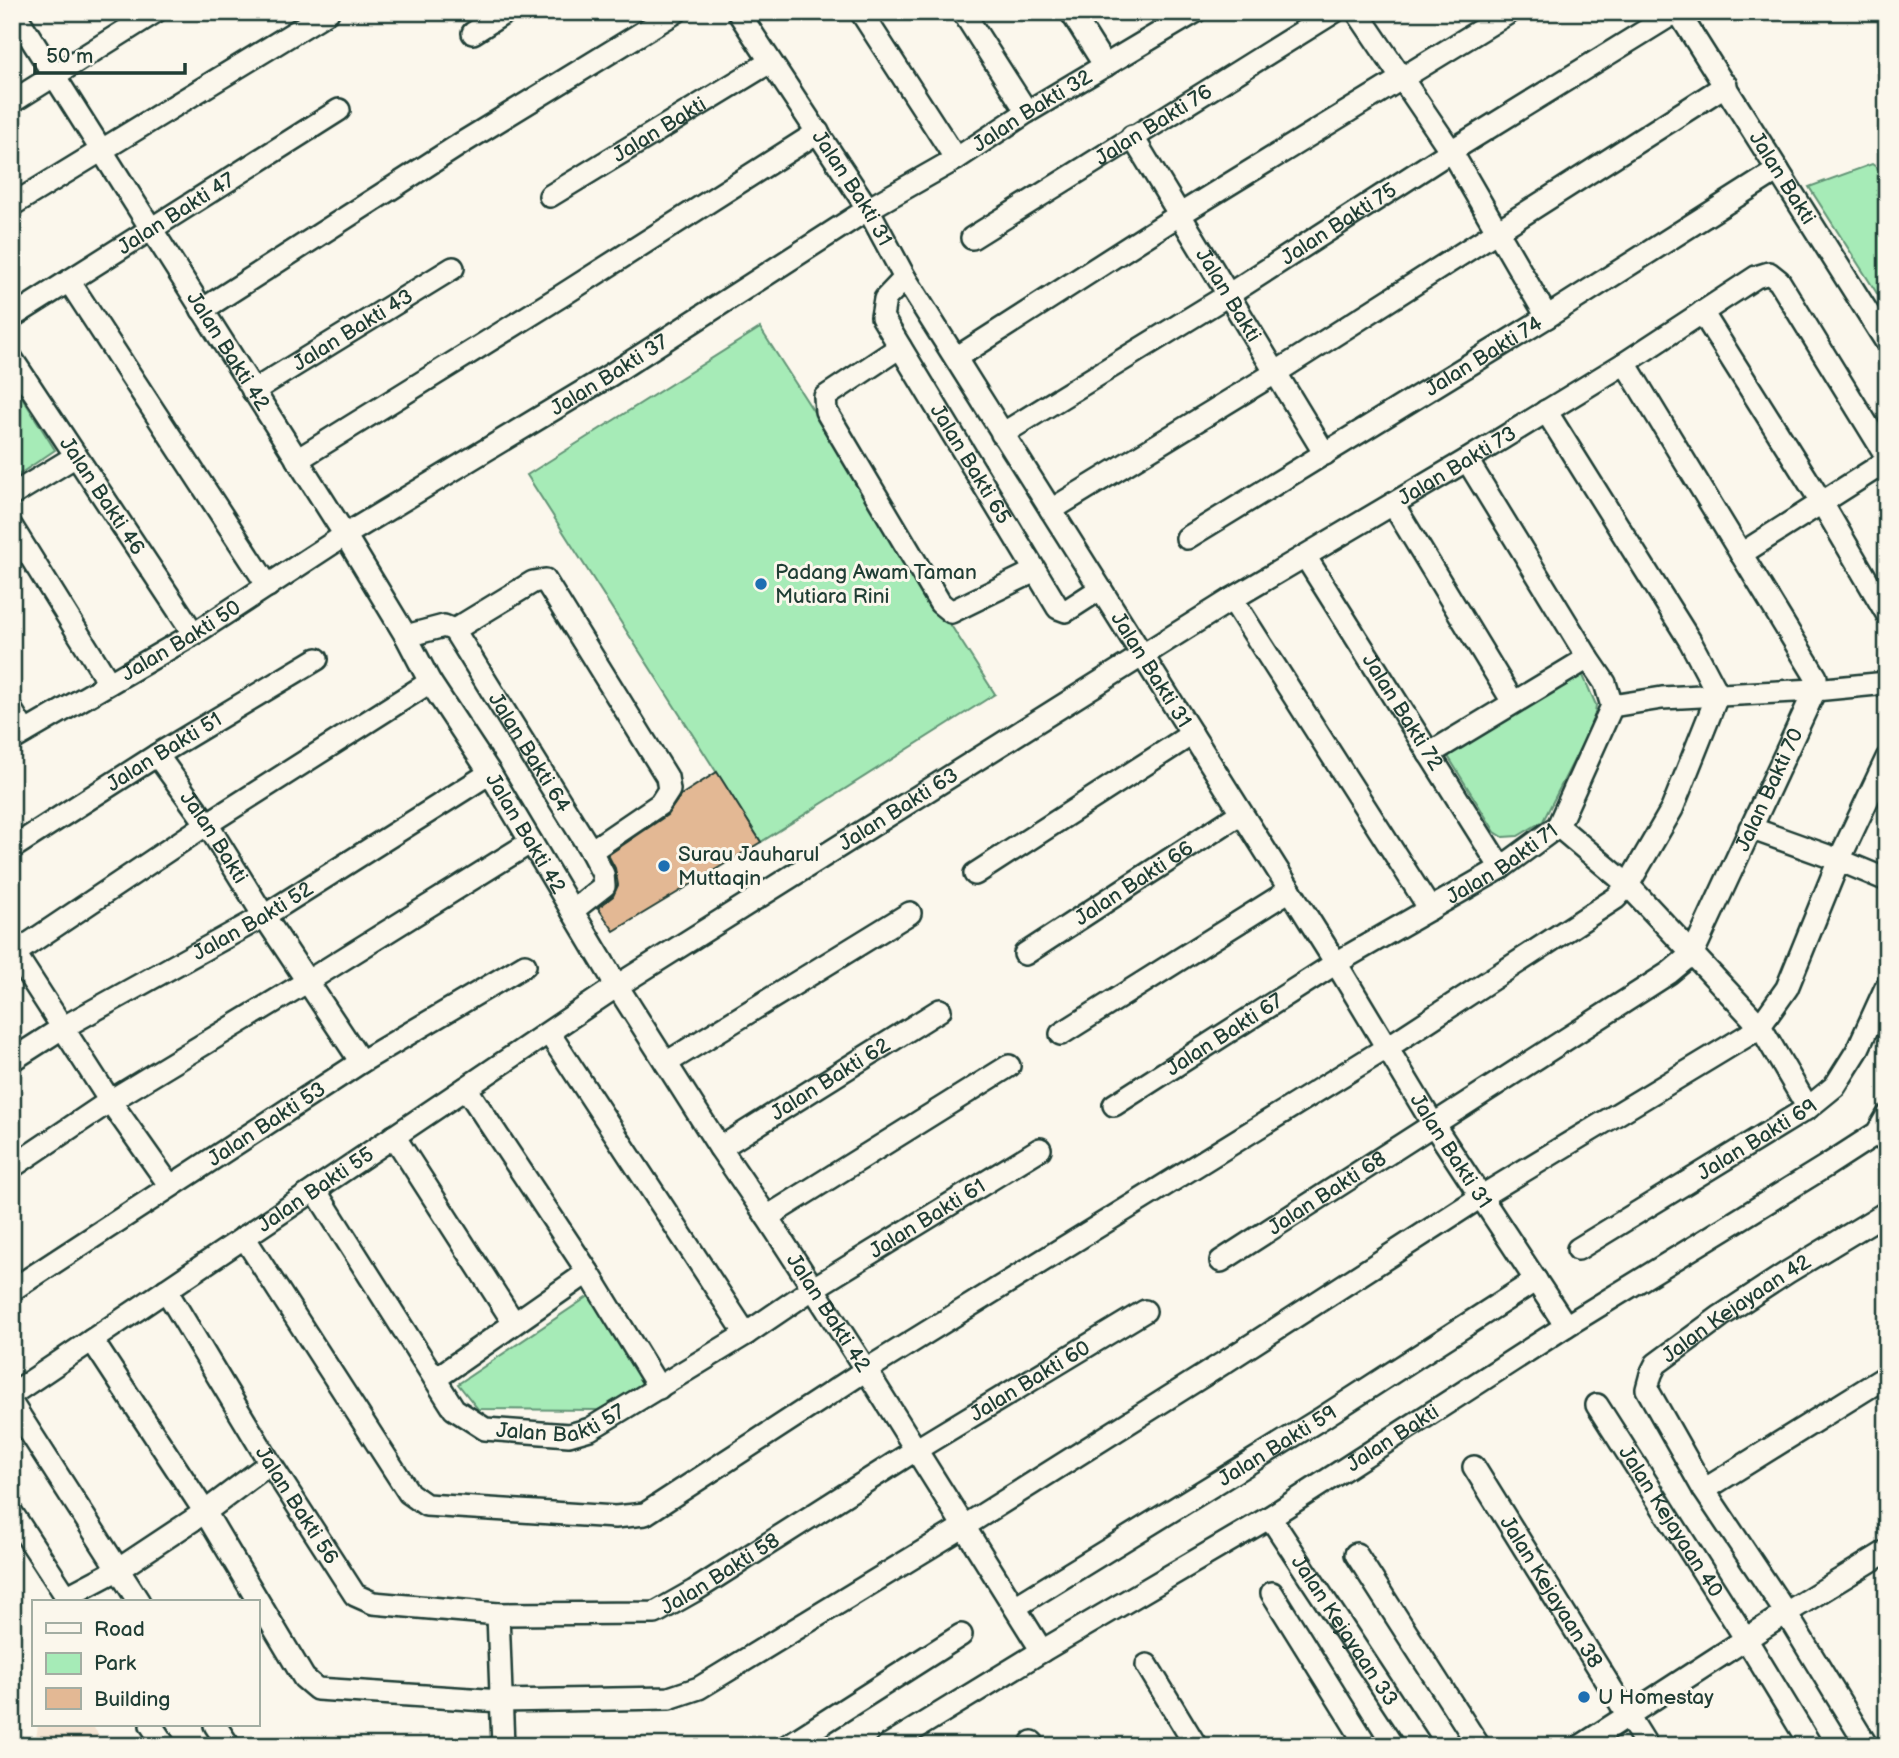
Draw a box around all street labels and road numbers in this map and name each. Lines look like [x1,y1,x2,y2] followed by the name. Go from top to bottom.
[968,64,1097,157] street label: Jalan Bakti 32
[1090,79,1217,171] street label: Jalan Bakti 76
[608,91,711,167] street label: Jalan Bakti
[807,125,898,250] street label: Jalan Bakti 31
[1744,127,1821,229] street label: Jalan Bakti
[113,167,240,260] street label: Jalan Bakti 47
[1276,177,1401,270] street label: Jalan Bakti 75
[1191,244,1266,346] street label: Jalan Bakti
[288,283,417,376] street label: Jalan Bakti 43
[182,287,276,415] street label: Jalan Bakti 42
[1420,310,1547,401] street label: Jalan Bakti 74
[546,328,673,421] street label: Jalan Bakti 37
[925,400,1017,528] street label: Jalan Bakti 65
[1393,420,1521,510] street label: Jalan Bakti 73
[54,432,151,560] street label: Jalan Bakti 46
[117,595,245,686] street label: Jalan Bakti 50
[1106,607,1197,732] street label: Jalan Bakti 31
[1357,649,1449,775] street label: Jalan Bakti 72
[483,688,576,817] street label: Jalan Bakti 64
[102,707,226,797] street label: Jalan Bakti 51
[1730,724,1808,855] street label: Jalan Bakti 70
[834,762,963,856] street label: Jalan Bakti 63
[480,769,572,899] street label: Jalan Bakti 42
[175,786,253,888] street label: Jalan Bakti
[1442,818,1563,909] street label: Jalan Bakti 71
[1070,835,1198,931] street label: Jalan Bakti 66
[188,876,318,966] street label: Jalan Bakti 52
[1161,987,1288,1081] street label: Jalan Bakti 67
[766,1032,895,1126] street label: Jalan Bakti 62
[203,1076,330,1171] street label: Jalan Bakti 53
[1405,1089,1497,1213] street label: Jalan Bakti 31
[1693,1093,1822,1185] street label: Jalan Bakti 69
[253,1141,378,1237] street label: Jalan Bakti 55
[1263,1146,1391,1240] street label: Jalan Bakti 68
[865,1173,990,1263] street label: Jalan Bakti 61
[781,1249,877,1377] street label: Jalan Bakti 42
[1657,1249,1816,1368] street label: Jalan Kejayaan 42
[965,1335,1094,1427] street label: Jalan Bakti 60
[495,1398,630,1448] street label: Jalan Bakti 57
[1213,1399,1341,1492] street label: Jalan Bakti 59
[1342,1399,1443,1477] street label: Jalan Bakti
[250,1441,344,1569] street label: Jalan Bakti 56
[1614,1441,1729,1602] street label: Jalan Kejayaan 40
[1495,1511,1608,1673] street label: Jalan Kejayaan 38
[656,1527,784,1620] street label: Jalan Bakti 58
[1286,1551,1404,1711] street label: Jalan Kejayaan 33

